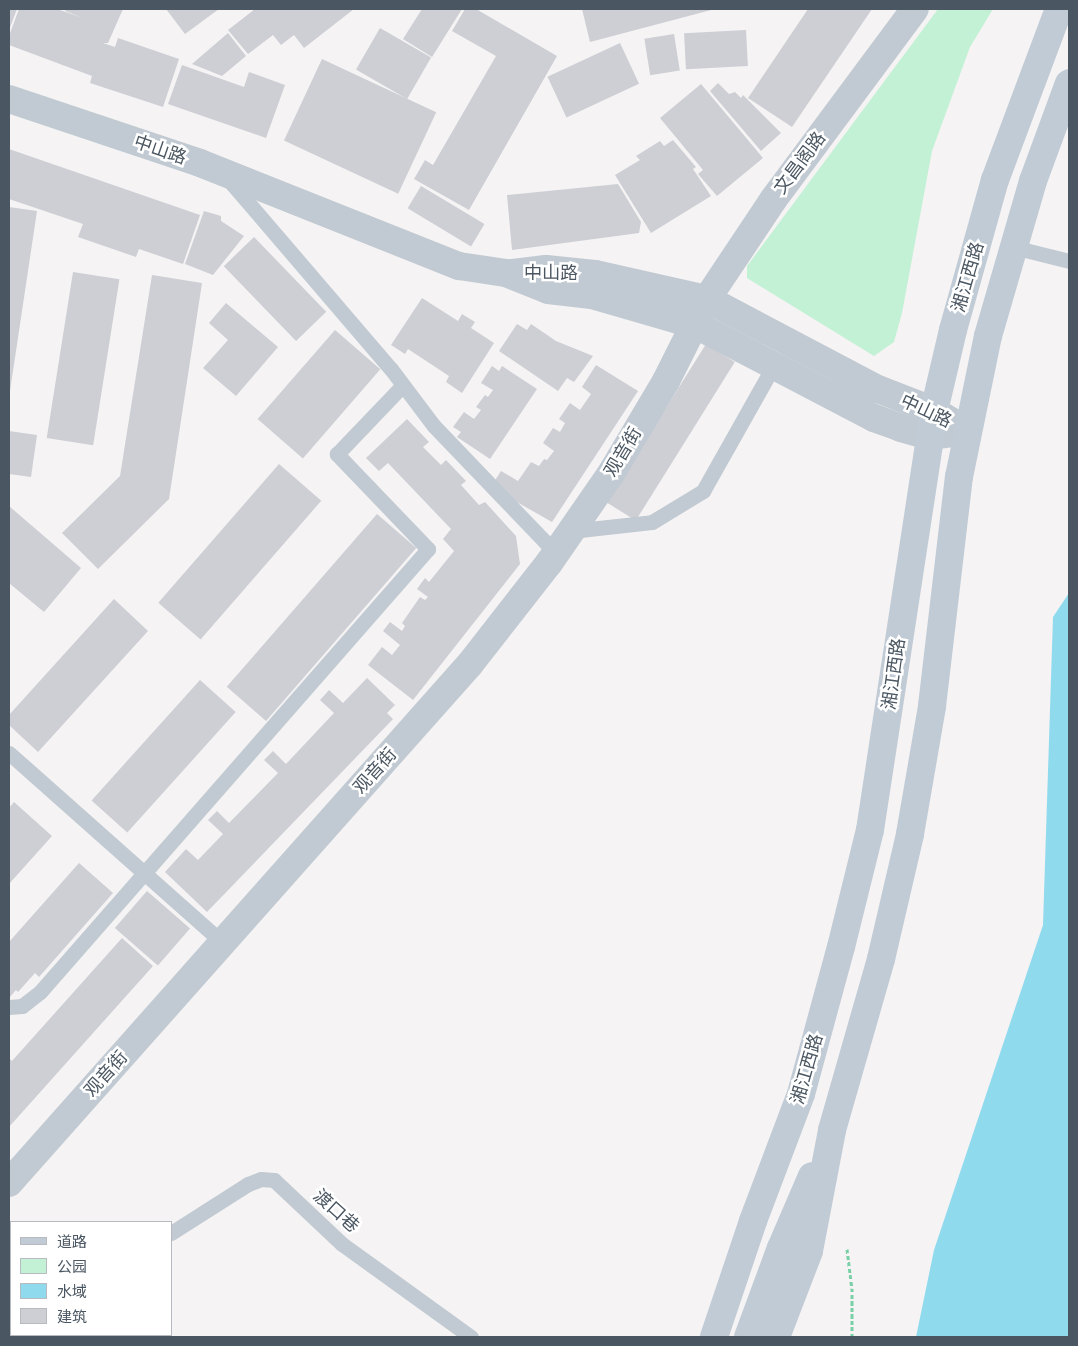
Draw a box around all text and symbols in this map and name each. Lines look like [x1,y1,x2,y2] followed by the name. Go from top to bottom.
[770,128,830,198] street label: 文昌阁路
[131,131,189,169] street label: 中山路
[948,239,988,315] street label: 湘江西路
[524,262,578,284] street label: 中山路
[897,390,955,432] street label: 中山路
[600,423,646,481] street label: 观音街
[878,637,910,711] street label: 湘江西路
[349,744,401,798] street label: 观音街
[787,1031,827,1107] street label: 湘江西路
[80,1047,132,1101] street label: 观音街
[309,1185,363,1237] street label: 渡口巷
[10,1221,172,1336] legend
[57,1232,87,1251] text: 道路
[57,1257,87,1276] text: 公园
[57,1282,87,1301] text: 水域
[57,1307,87,1326] text: 建筑

